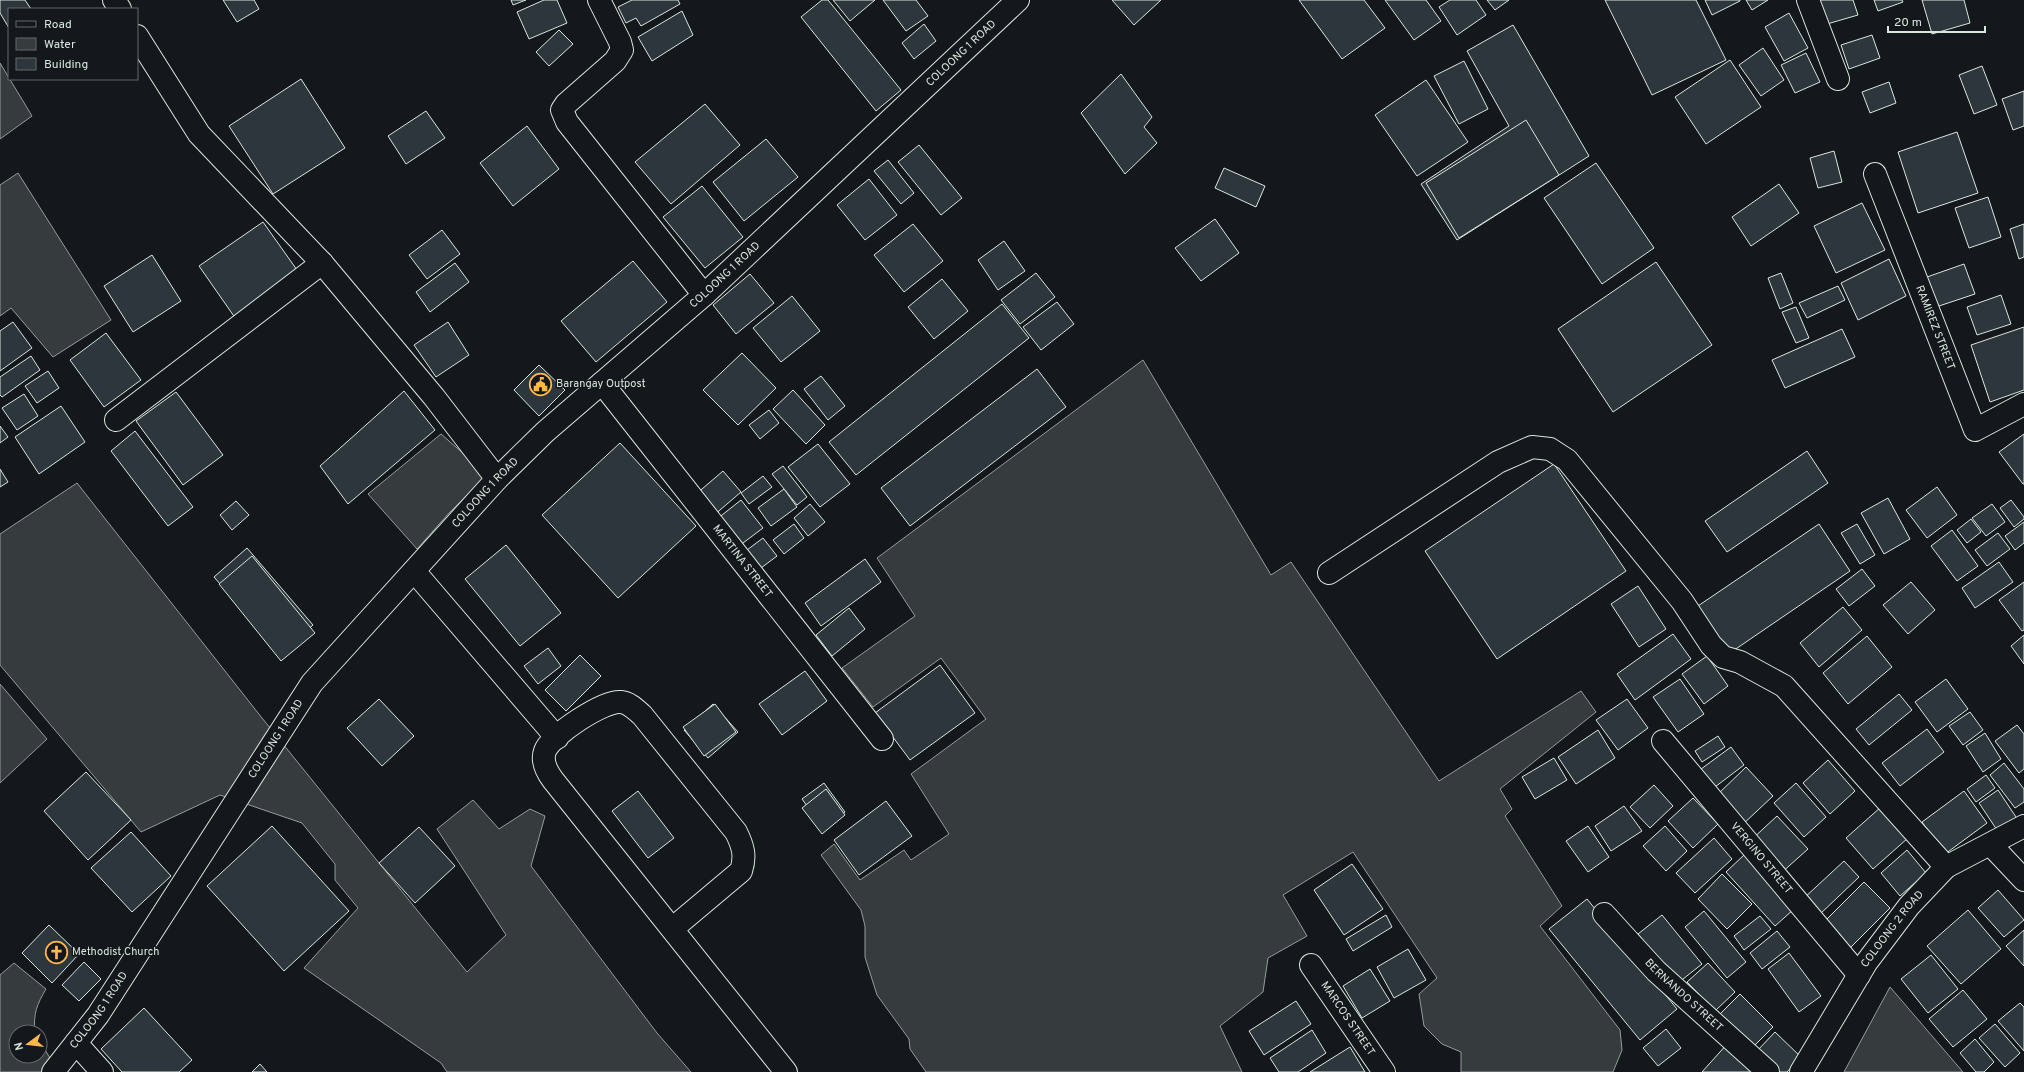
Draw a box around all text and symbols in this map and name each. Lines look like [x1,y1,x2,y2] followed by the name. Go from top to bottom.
[8,8,138,80] legend
[1888,8,1985,34] scale bar
[1894,15,1922,31] text: 20 m
[44,17,72,33] text: Road
[923,17,999,90] street label: COLOONG 1 ROAD
[44,37,76,53] text: Water
[44,57,88,73] text: Building
[687,239,763,311] street label: COLOONG 1 ROAD
[1912,283,1958,372] street label: RAMIREZ STREET
[527,371,553,397] public building icon: Barangay Outpost
[556,377,646,391] place label: Barangay Outpost
[449,455,522,531] street label: COLOONG 1 ROAD
[709,522,775,601] street label: MARTINA STREET
[245,697,307,781] street label: COLOONG 1 ROAD
[1727,820,1795,897] street label: VERGINO STREET
[1858,888,1927,970] street label: COLOONG 2 ROAD
[43,939,69,965] church icon: Methodist Church
[72,945,159,959] place label: Methodist Church
[1641,956,1726,1035] street label: BERNANDO STREET
[67,969,131,1052] street label: COLOONG 1 ROAD
[1317,979,1378,1059] street label: MARCOS STREET
[8,1024,48,1064] north arrow
[12,1041,27,1052] text: N

